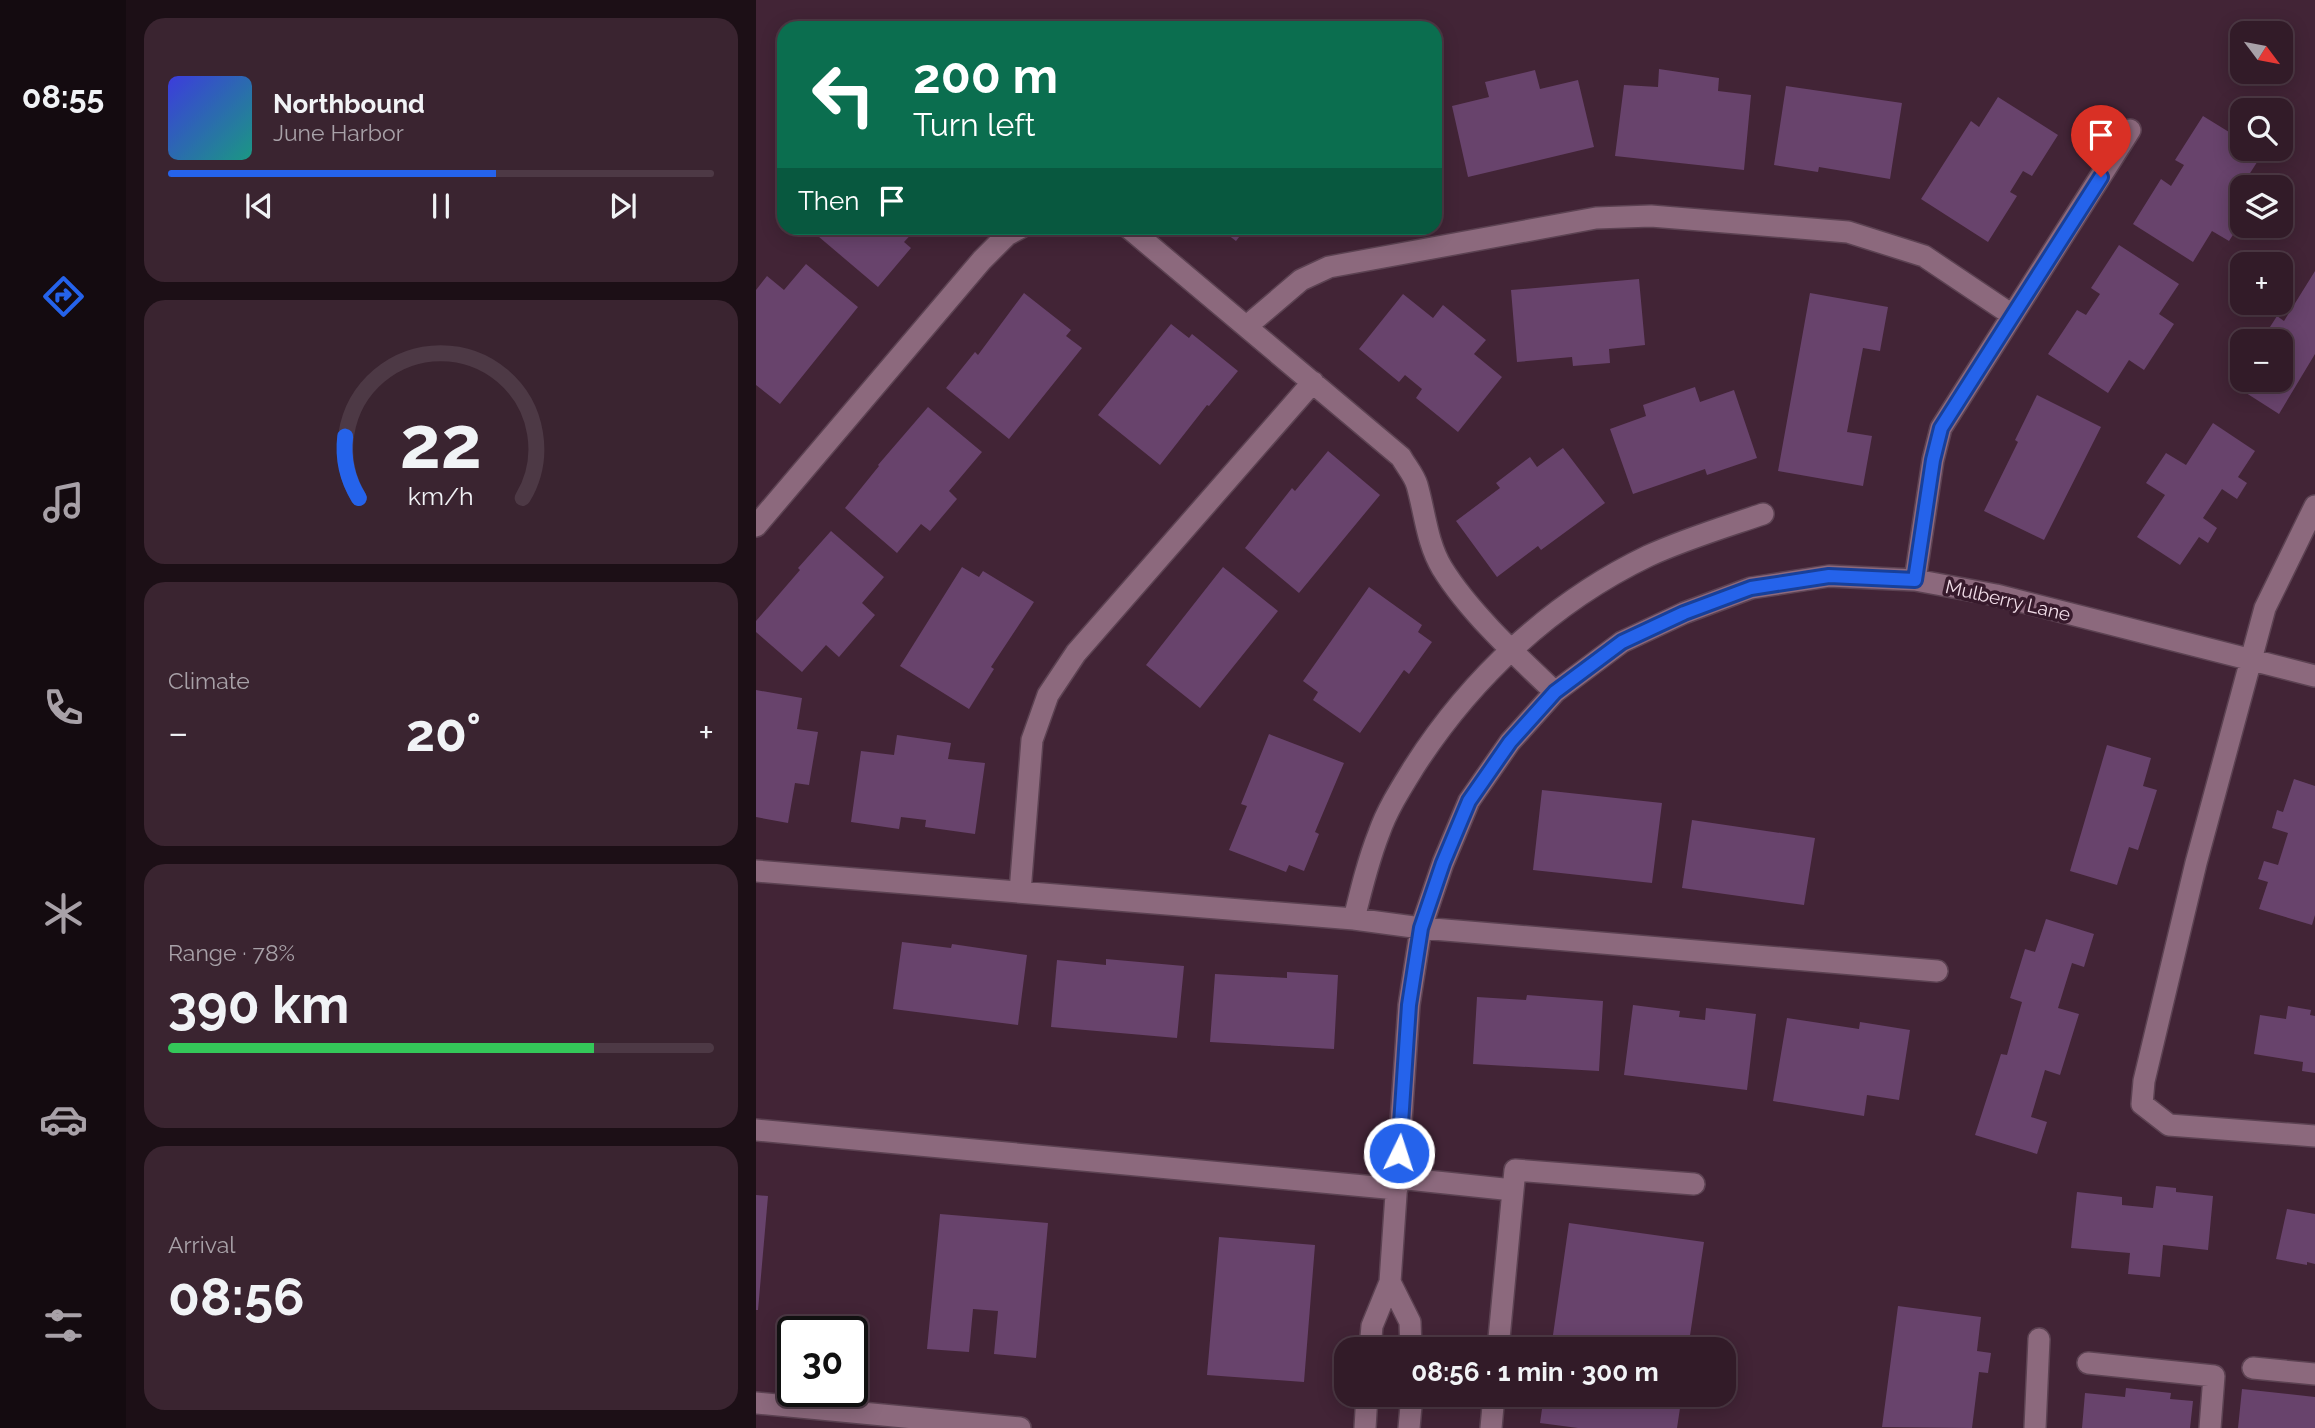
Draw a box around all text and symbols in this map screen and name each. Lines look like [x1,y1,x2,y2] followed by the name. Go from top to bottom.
[2230,21,2292,84] north arrow
[2230,21,2293,392] map controls
[913,47,1058,104] text: 200 m
[798,49,889,140] icon: left
[22,78,104,115] text: 08:55
[273,89,425,119] text: Northbound
[2230,98,2293,161] button: search
[2071,105,2131,177] pin
[913,106,1035,143] text: Turn left
[2082,116,2120,154] icon: arrive
[273,119,404,146] text: June Harbor
[2230,175,2293,238] button: layers
[873,182,911,220] icon: arrive
[798,186,859,216] text: Then
[240,187,278,225] icon: previous
[422,187,460,225] icon: pause
[604,187,642,225] icon: next
[2230,252,2293,315] button: +
[39,272,88,321] icon: directions
[2230,329,2293,392] button: −
[400,400,482,485] text: 22
[39,478,88,527] icon: music
[408,481,474,511] text: km/h
[1943,575,2073,625] street label: Mulberry Lane
[168,667,250,694] text: Climate
[39,683,88,732] icon: phone
[406,702,481,763] text: 20°
[168,710,188,755] text: −
[698,710,714,755] text: +
[39,889,88,938] icon: climate
[168,939,295,966] text: Range · 78%
[168,974,349,1035] text: 390 km
[39,1095,88,1144] icon: car
[1362,1116,1436,1190] position arrow
[168,1231,235,1258] text: Arrival
[168,1266,305,1327] text: 08:56
[39,1301,88,1350] icon: filters
[777,1316,868,1407] speed limit sign: 30
[1411,1357,1659,1387] text: 08:56 · 1 min · 300 m

